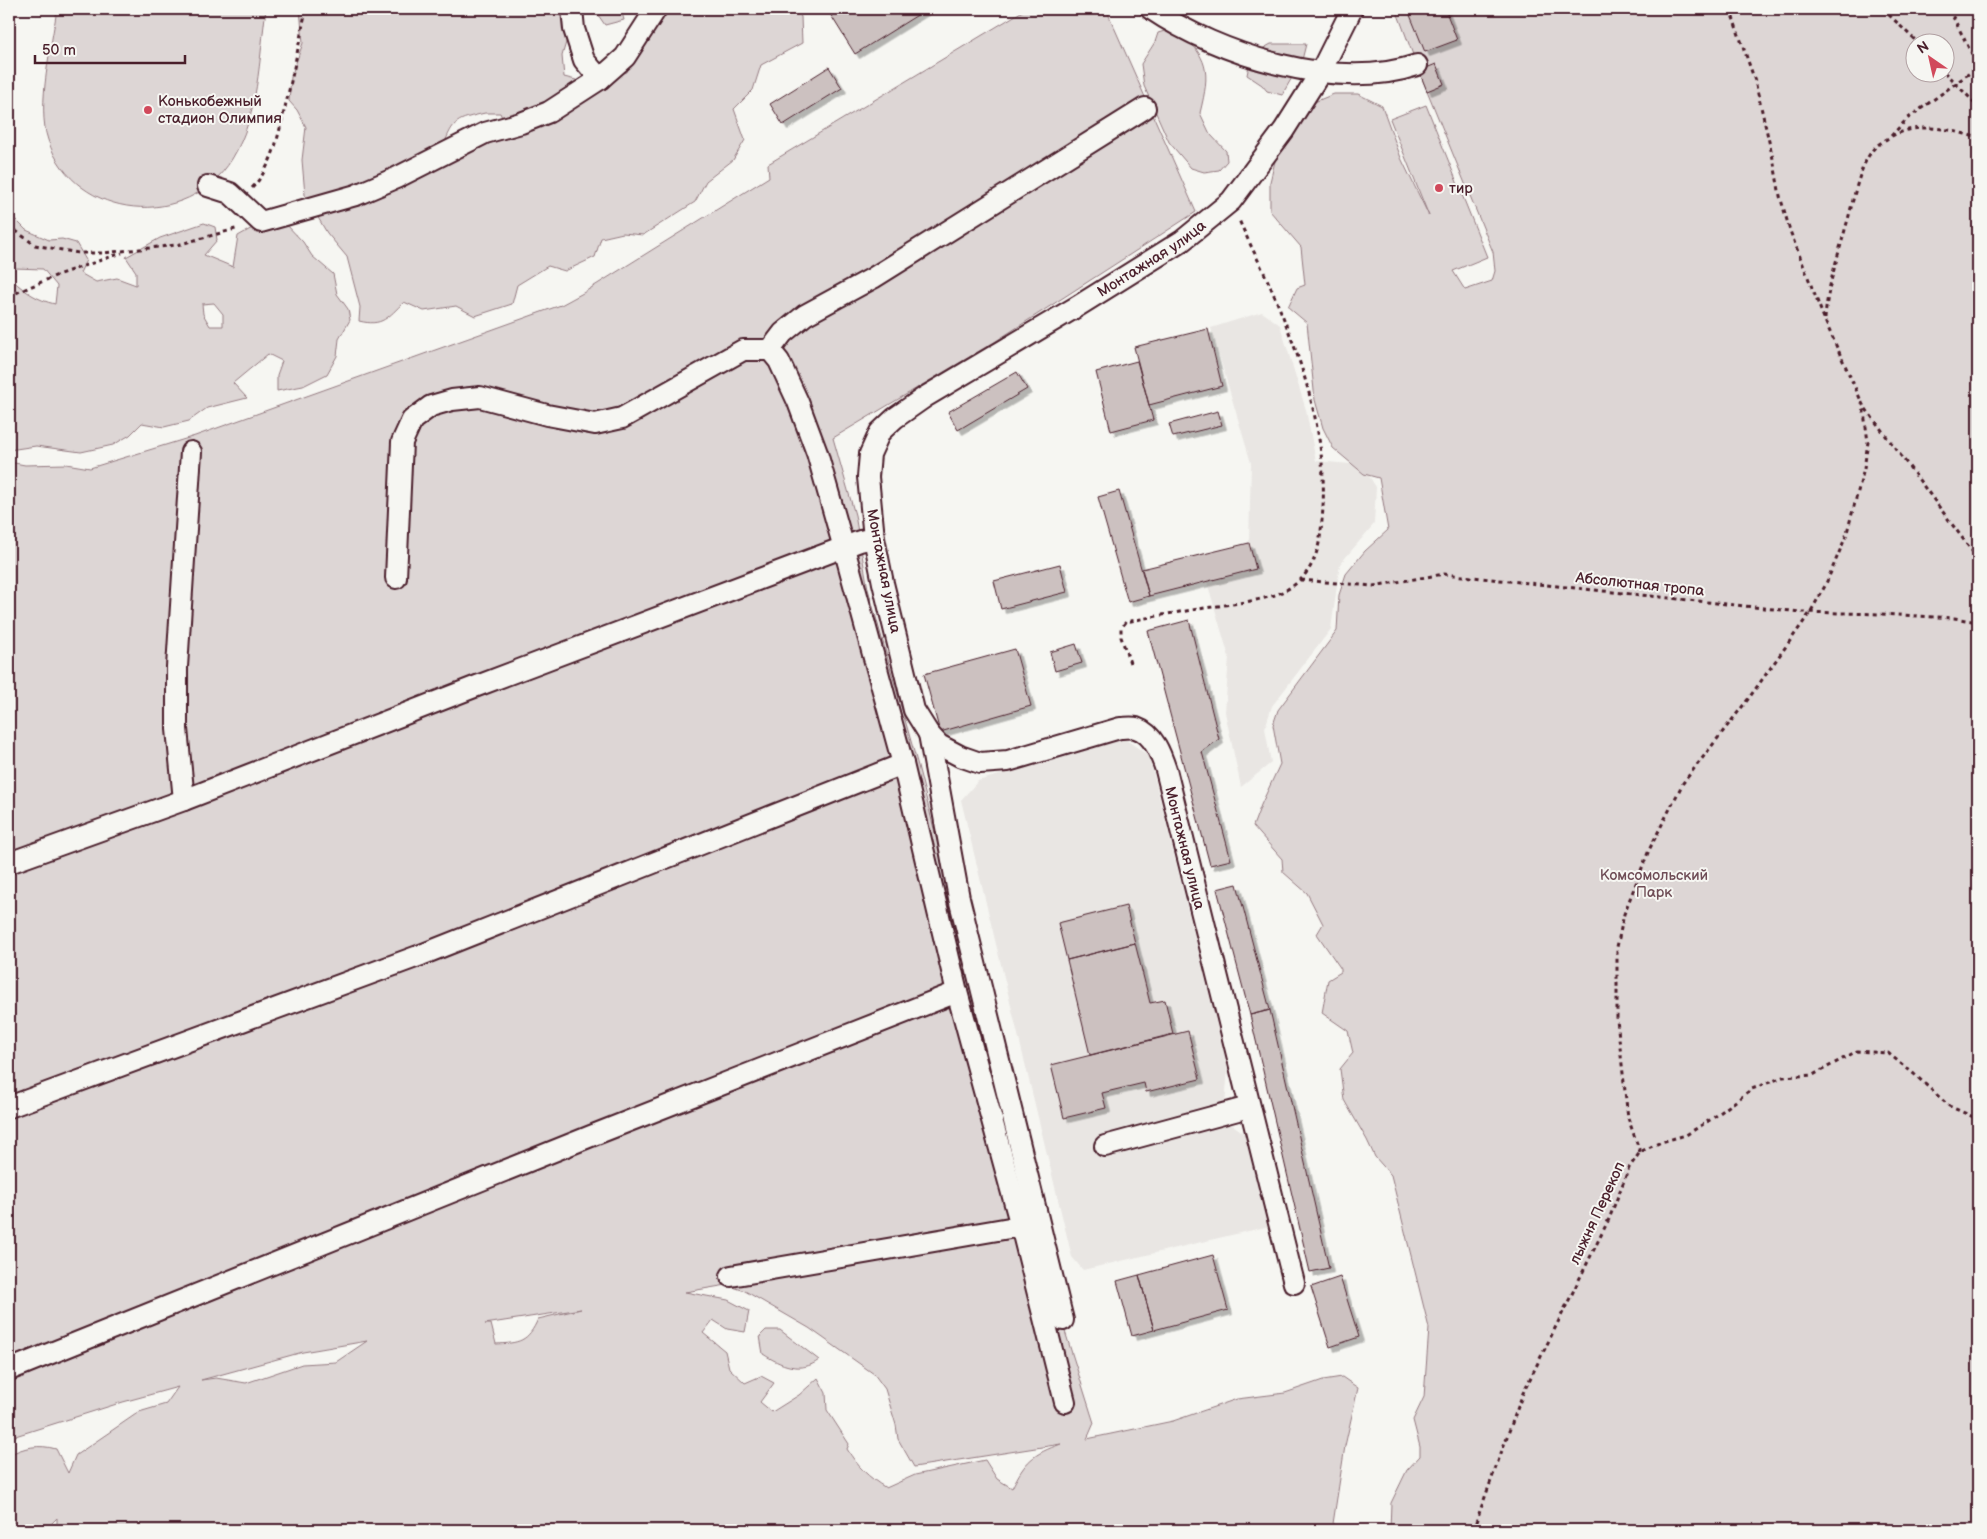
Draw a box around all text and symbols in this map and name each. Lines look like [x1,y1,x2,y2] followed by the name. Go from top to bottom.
[35,32,185,64] scale bar
[1904,32,1954,82] north arrow
[1914,38,1932,58] text: N
[42,41,76,60] text: 50 m
[158,92,282,128] place label: Конькобежный стадион Олимпия
[142,104,154,116] marker: Конькобежный стадион Олимпия
[1449,179,1473,198] place label: тир
[1433,182,1445,194] marker: тир
[1094,216,1210,302] street label: Монтажная улица
[862,507,905,635] street label: Монтажная улица
[1574,568,1705,601] street label: Абсолютная тропа
[1160,785,1209,912] street label: Монтажная улица
[1600,866,1708,902] park label: Комсомольский Парк
[1565,1159,1630,1268] street label: лыжня Перекоп

